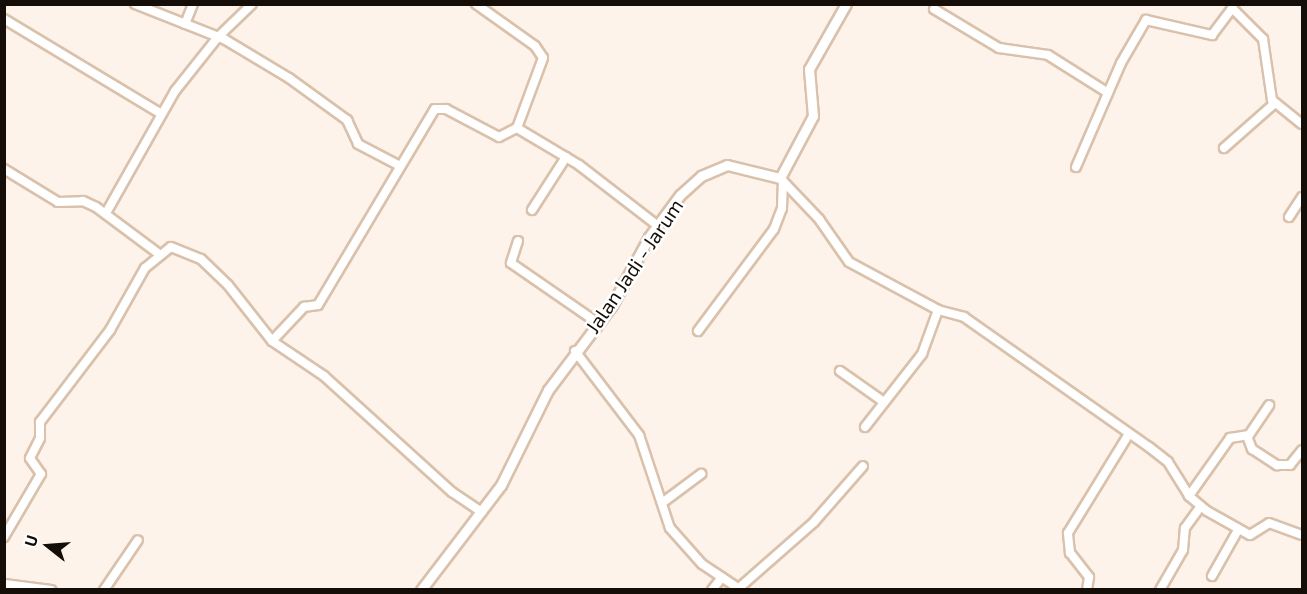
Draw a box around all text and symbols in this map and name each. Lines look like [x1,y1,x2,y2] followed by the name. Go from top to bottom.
[580,194,688,338] street label: Jalan Jadi - Jarum
[18,516,78,576] north arrow
[20,533,41,549] text: U

